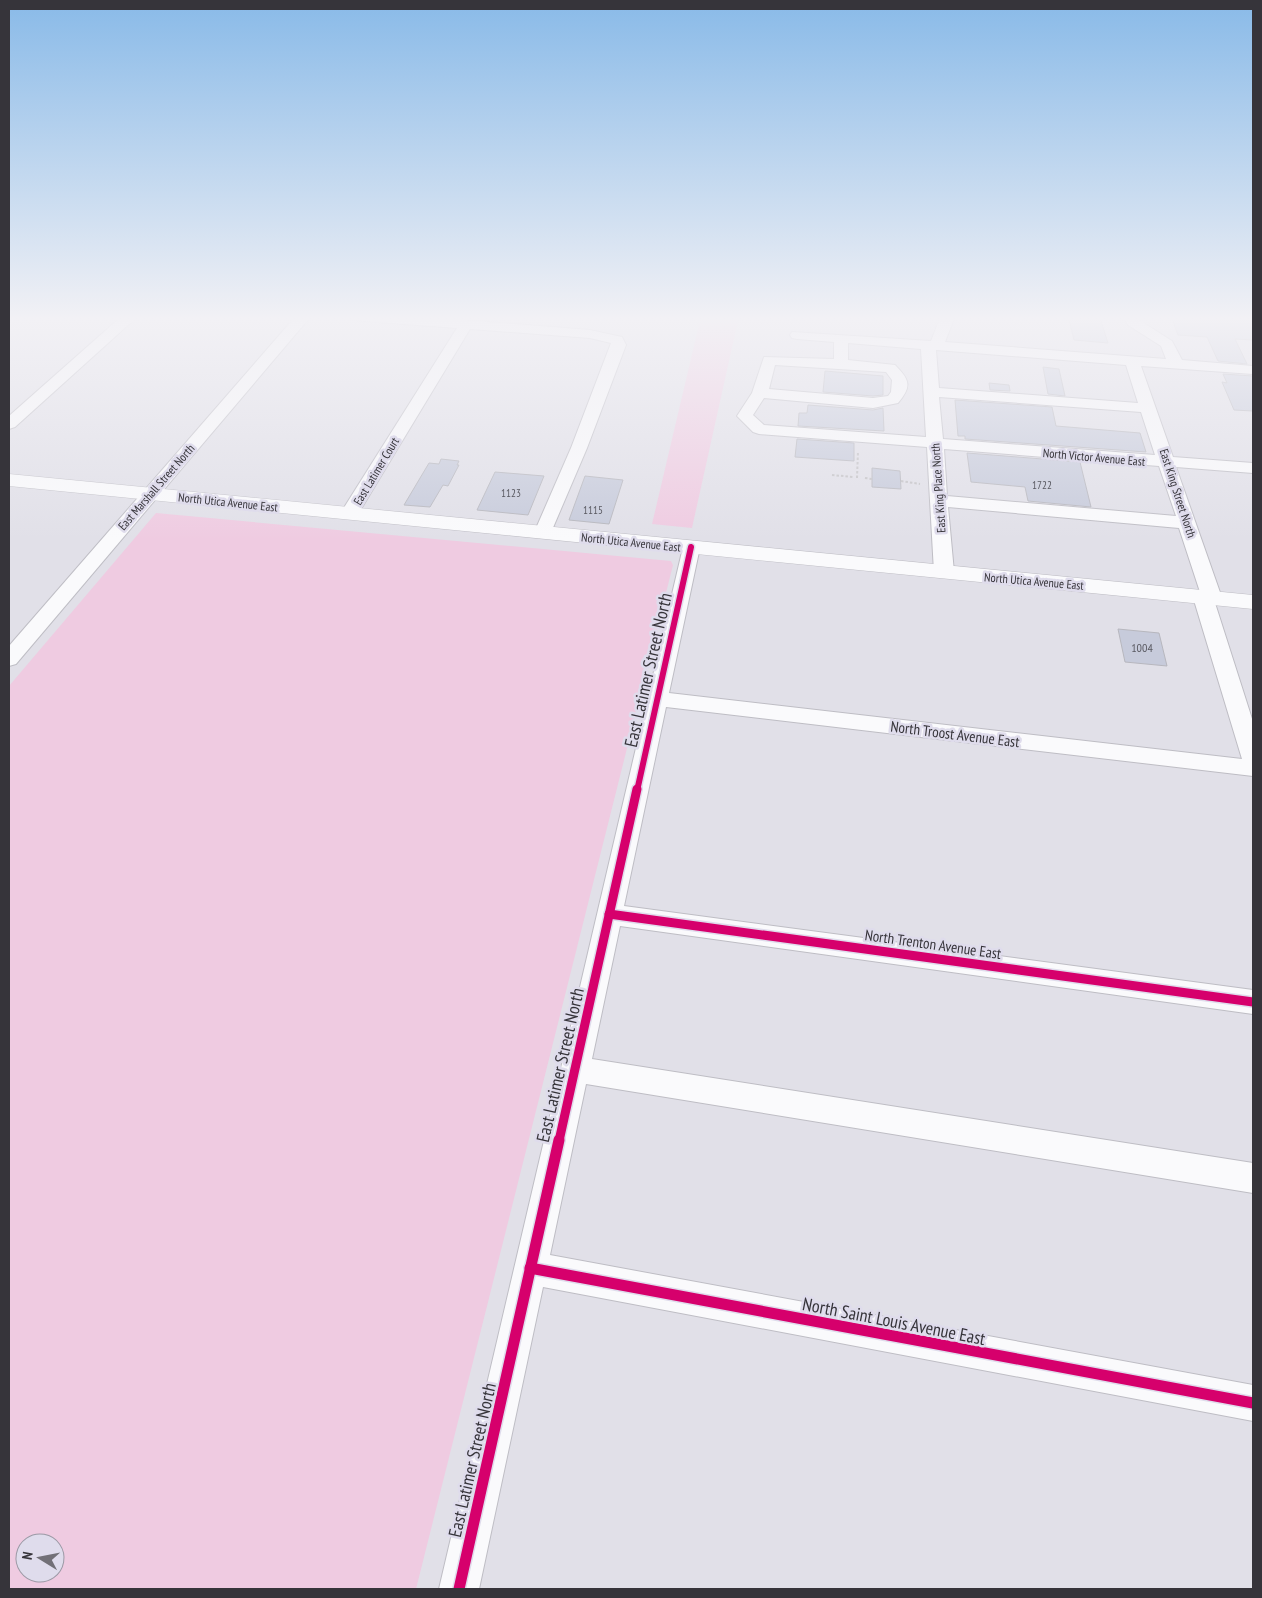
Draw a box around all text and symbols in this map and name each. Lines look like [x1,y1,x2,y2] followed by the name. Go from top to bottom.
[350,434,402,508] street label: East Latimer Court
[115,441,197,533] street label: East Marshall Street North
[927,443,949,533] street label: East King Place North
[1042,445,1146,469] street label: North Victor Avenue East
[1157,447,1199,539] street label: East King Street North
[1032,478,1052,492] house number: 1722
[501,486,521,500] house number: 1123
[177,489,279,515] street label: North Utica Avenue East
[583,503,603,517] house number: 1115
[580,529,682,555] street label: North Utica Avenue East
[984,569,1085,593] street label: North Utica Avenue East
[619,591,677,749] street label: East Latimer Street North
[1131,640,1153,655] house number: 1004
[889,717,1021,751] street label: North Troost Avenue East
[864,925,1002,963] street label: North Trenton Avenue East
[531,986,589,1144] street label: East Latimer Street North
[801,1292,987,1350] street label: North Saint Louis Avenue East
[443,1381,501,1539] street label: East Latimer Street North
[15,1533,65,1583] north arrow
[18,1550,37,1561] text: N

